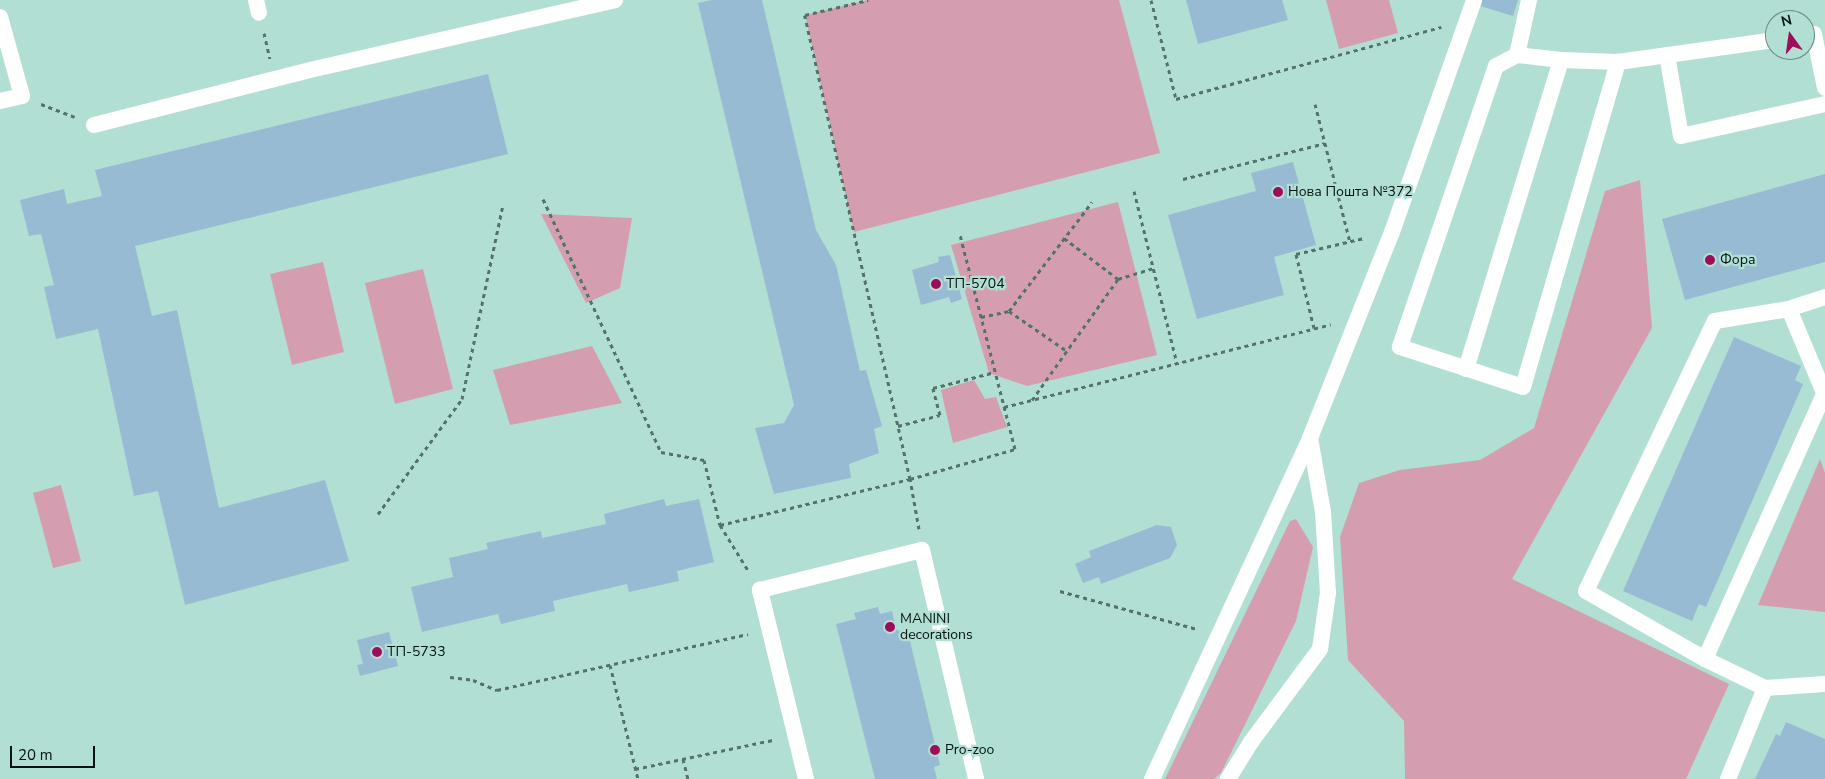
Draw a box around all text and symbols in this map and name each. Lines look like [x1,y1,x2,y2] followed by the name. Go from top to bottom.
[1765,10,1815,60] north arrow
[1779,10,1794,31] text: N
[1288,184,1413,200] place label: Нова Пошта №372
[1272,186,1284,198] marker: Нова Пошта №372
[1720,252,1756,268] place label: Фора
[1704,254,1716,266] marker: Фора
[946,276,1005,292] place label: ТП-5704
[930,278,942,290] marker: ТП-5704
[900,611,973,644] place label: MANINI decorations
[884,621,896,633] marker: MANINI decorations
[387,644,446,660] place label: ТП-5733
[371,646,383,658] marker: ТП-5733
[12,736,98,768] scale bar
[945,742,994,758] place label: Pro-zoo
[929,744,941,756] marker: Pro-zoo
[18,745,53,765] text: 20 m

